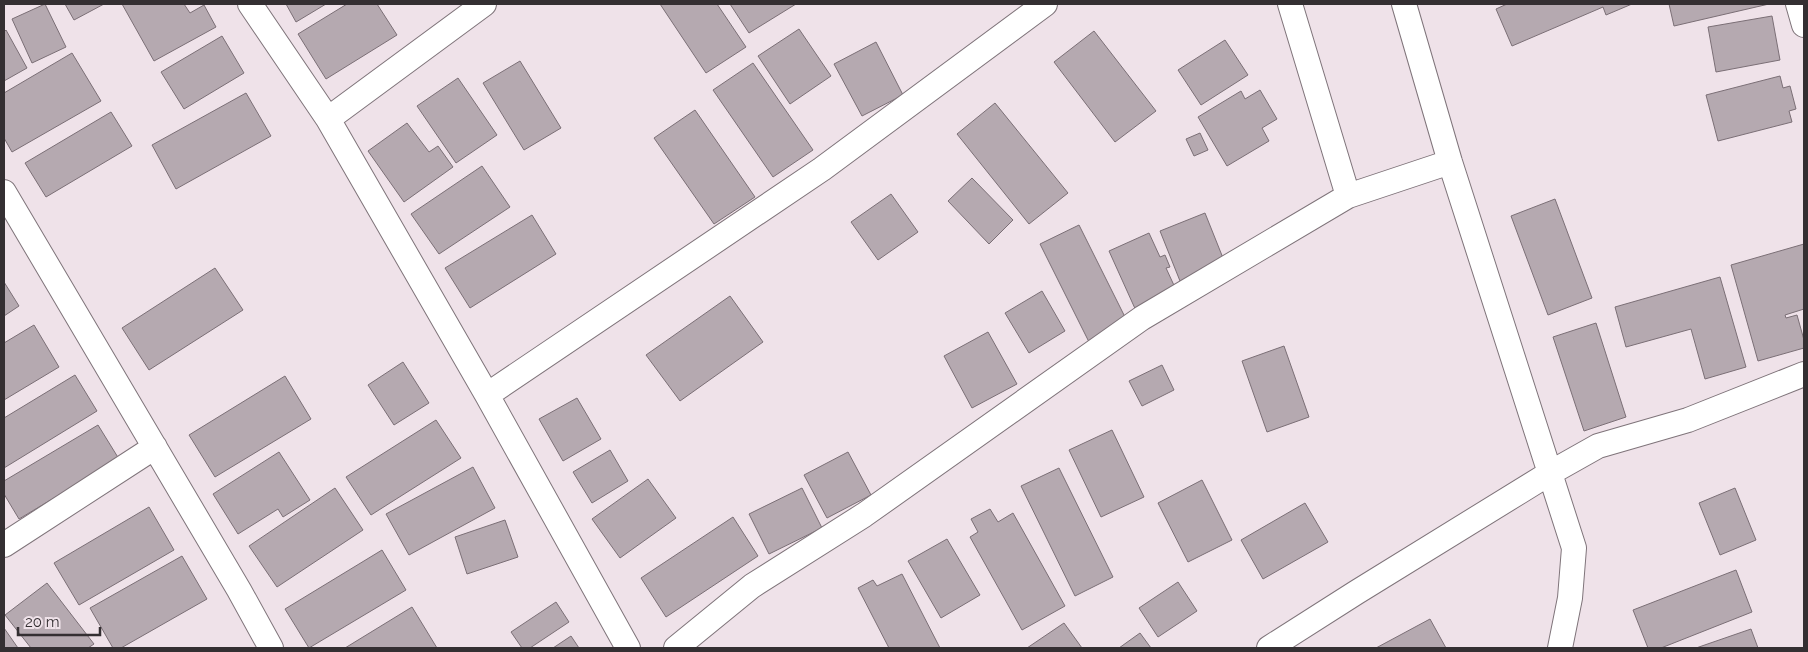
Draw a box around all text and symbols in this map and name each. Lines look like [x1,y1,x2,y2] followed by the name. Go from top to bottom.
[18,604,100,636] scale bar
[25,613,60,631] text: 20 m

